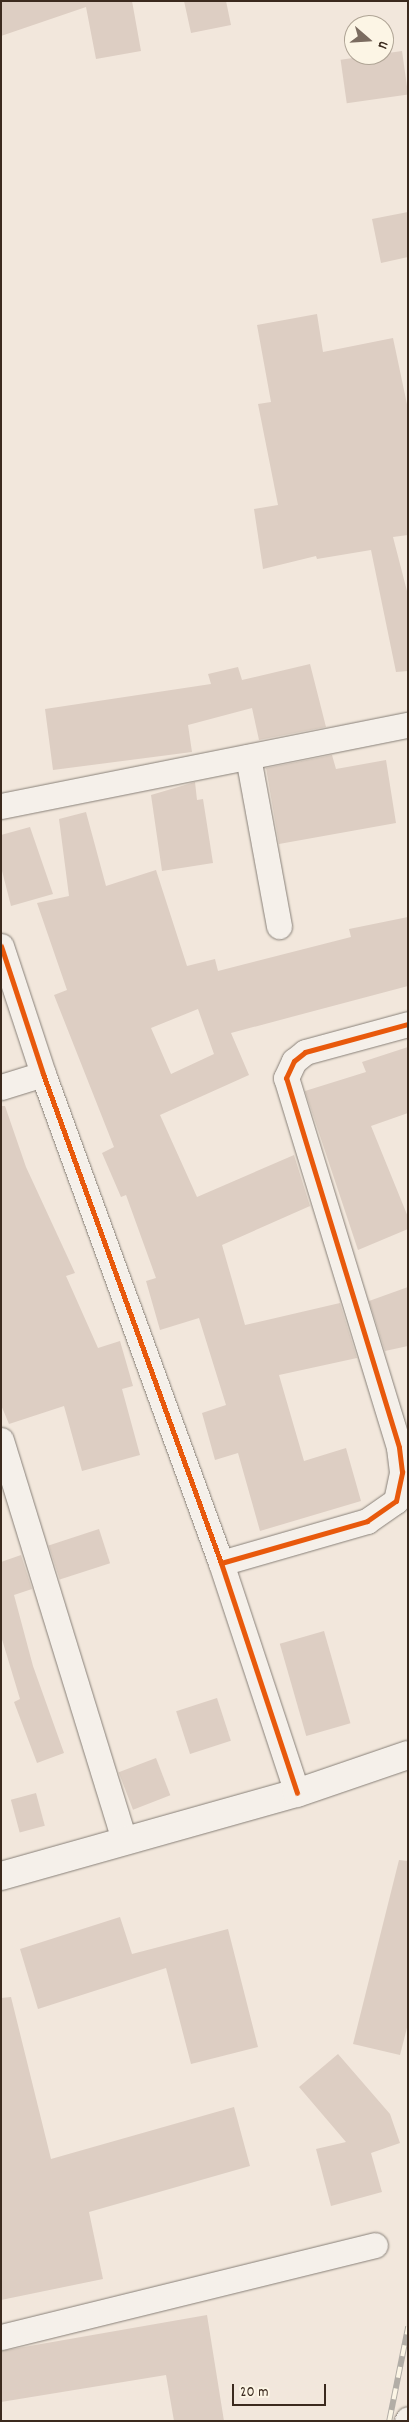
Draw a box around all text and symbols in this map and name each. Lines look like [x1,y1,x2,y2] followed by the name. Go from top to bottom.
[344,15,394,65] north arrow
[372,38,393,51] text: U
[234,2374,328,2406] scale bar
[240,2382,268,2404] text: 20 m

